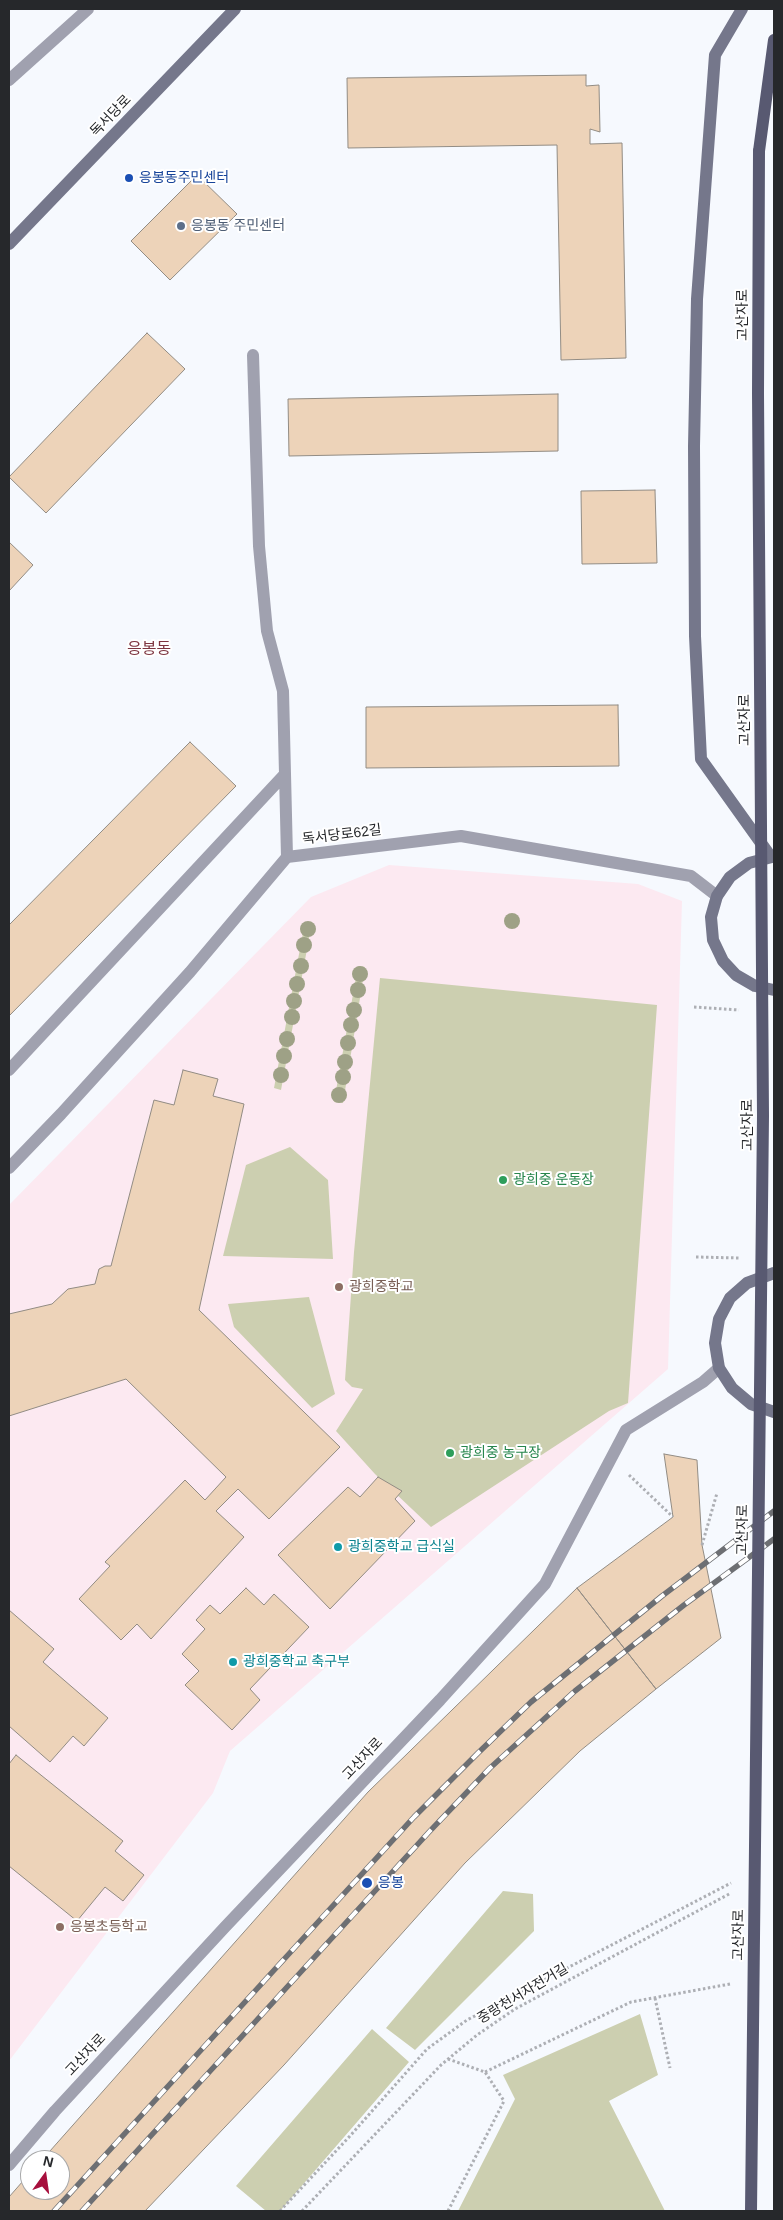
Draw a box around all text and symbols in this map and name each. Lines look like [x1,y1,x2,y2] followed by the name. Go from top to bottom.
[87,92,135,140] street label: 독서당로
[139,170,229,186] place label: 응봉동주민센터
[123,172,135,184] marker: 응봉동주민센터
[191,218,285,234] place label: 응봉동 주민센터
[175,220,187,232] marker: 응봉동 주민센터
[735,289,751,341] street label: 고산자로
[127,640,171,660] district label: 응봉동
[737,694,753,746] street label: 고산자로
[301,822,383,848] street label: 독서당로62길
[740,1099,756,1151] street label: 고산자로
[513,1172,594,1188] place label: 광희중 운동장
[497,1174,509,1186] marker: 광희중 운동장
[349,1279,413,1295] place label: 광희중학교
[333,1281,345,1293] marker: 광희중학교
[460,1445,541,1461] place label: 광희중 농구장
[444,1447,456,1459] marker: 광희중 농구장
[734,1504,752,1556] street label: 고산자로
[348,1539,455,1555] place label: 광희중학교 급식실
[332,1541,344,1553] marker: 광희중학교 급식실
[243,1654,350,1670] place label: 광희중학교 축구부
[227,1656,239,1668] marker: 광희중학교 축구부
[339,1734,387,1784] street label: 고산자로
[378,1875,404,1891] place label: 응봉
[360,1876,374,1890] marker: 응봉
[730,1909,748,1961] street label: 고산자로
[70,1919,147,1935] place label: 응봉초등학교
[54,1921,66,1933] marker: 응봉초등학교
[475,1960,571,2028] street label: 중랑천서자전거길
[62,2030,110,2080] street label: 고산자로
[20,2150,70,2200] north arrow
[42,2152,55,2170] text: N

